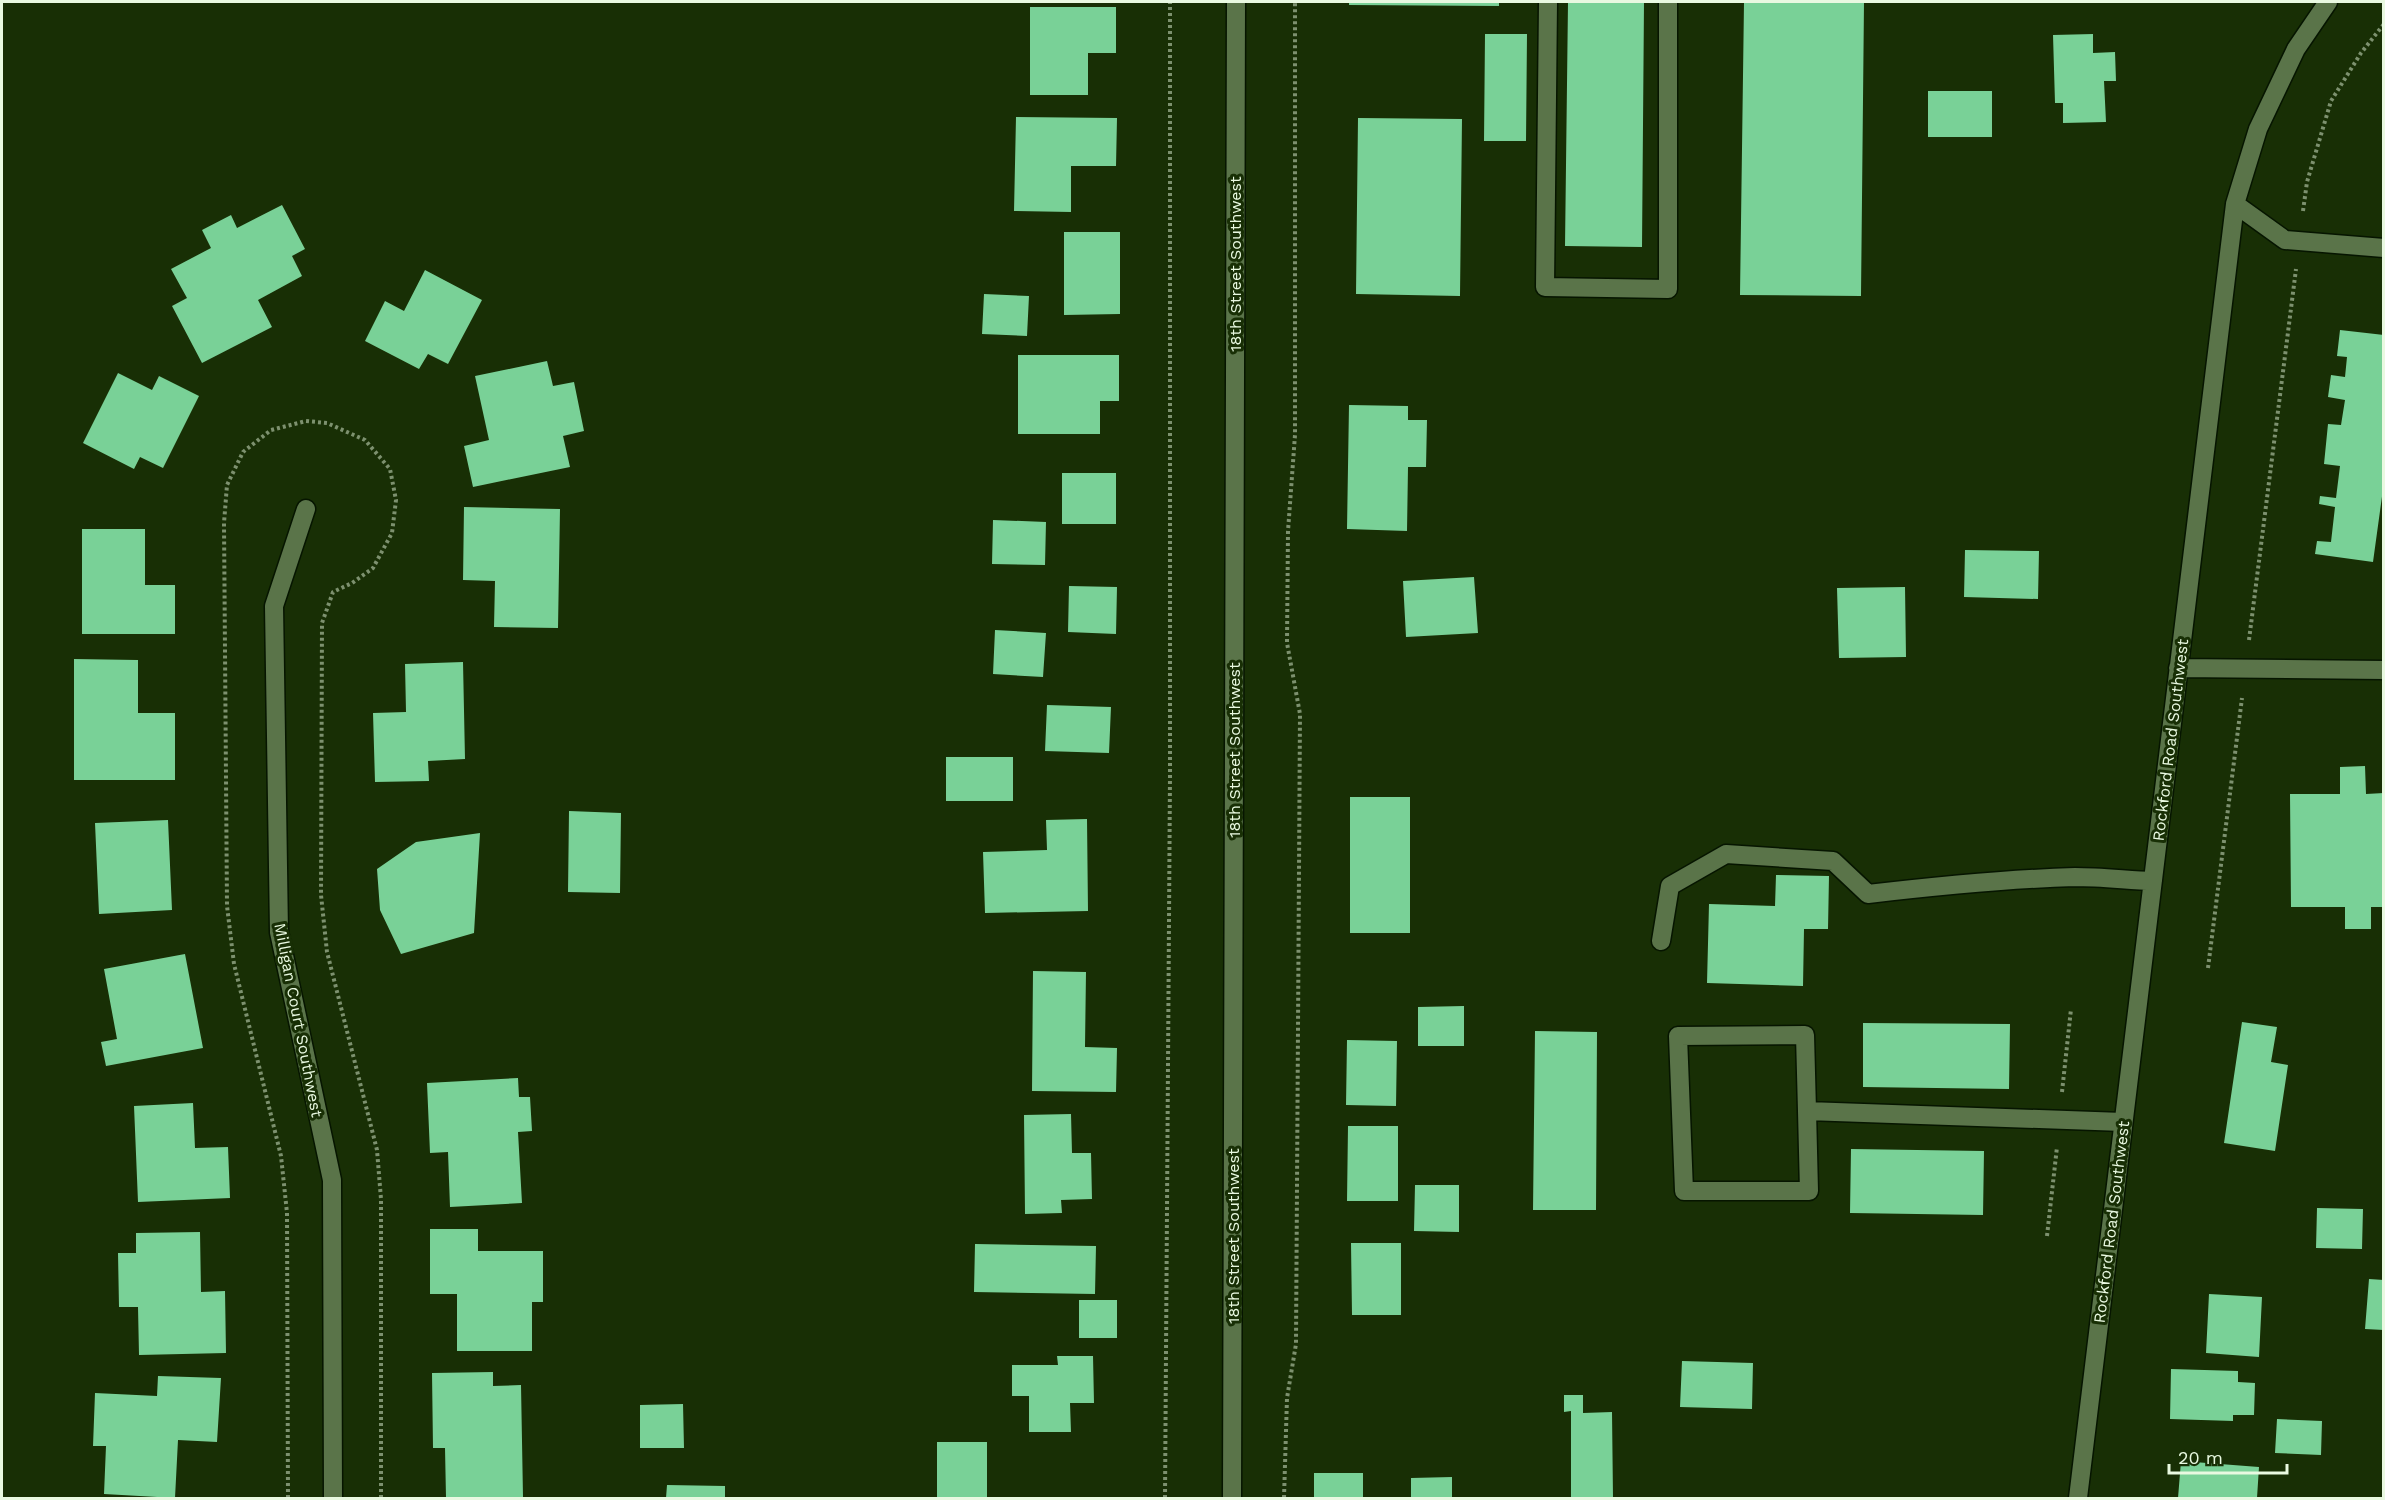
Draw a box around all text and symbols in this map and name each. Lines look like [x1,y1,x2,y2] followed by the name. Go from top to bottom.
[1226,176,1245,352] street label: 18th Street Southwest
[2149,638,2192,842] street label: Rockford Road Southwest
[1225,662,1244,838] street label: 18th Street Southwest
[270,921,327,1119] street label: Milligan Court Southwest
[2090,1120,2133,1324] street label: Rockford Road Southwest
[1224,1148,1243,1324] street label: 18th Street Southwest
[2169,1437,2288,1475] scale bar
[2178,1447,2223,1468] text: 20 m

